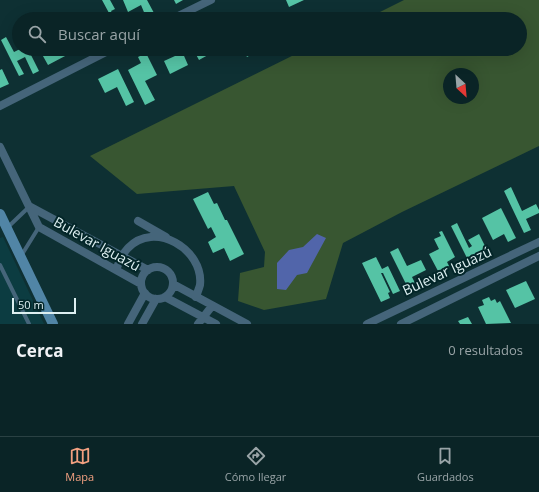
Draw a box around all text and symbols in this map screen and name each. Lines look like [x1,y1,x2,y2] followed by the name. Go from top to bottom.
[12,12,527,56] search box
[26,23,48,45] icon: search
[58,24,140,44] text: Buscar aquí
[443,68,479,104] north arrow
[51,212,144,275] street label: Bulevar Iguazú
[399,242,494,299] street label: Bulevar Iguazú
[12,296,76,315] scale bar
[18,297,44,312] text: 50 m
[16,339,64,362] text: Cerca
[448,341,523,359] text: 0 resultados
[65,445,94,484] tab: Mapa
[225,445,286,484] tab: Cómo llegar
[417,445,474,484] tab: Guardados

